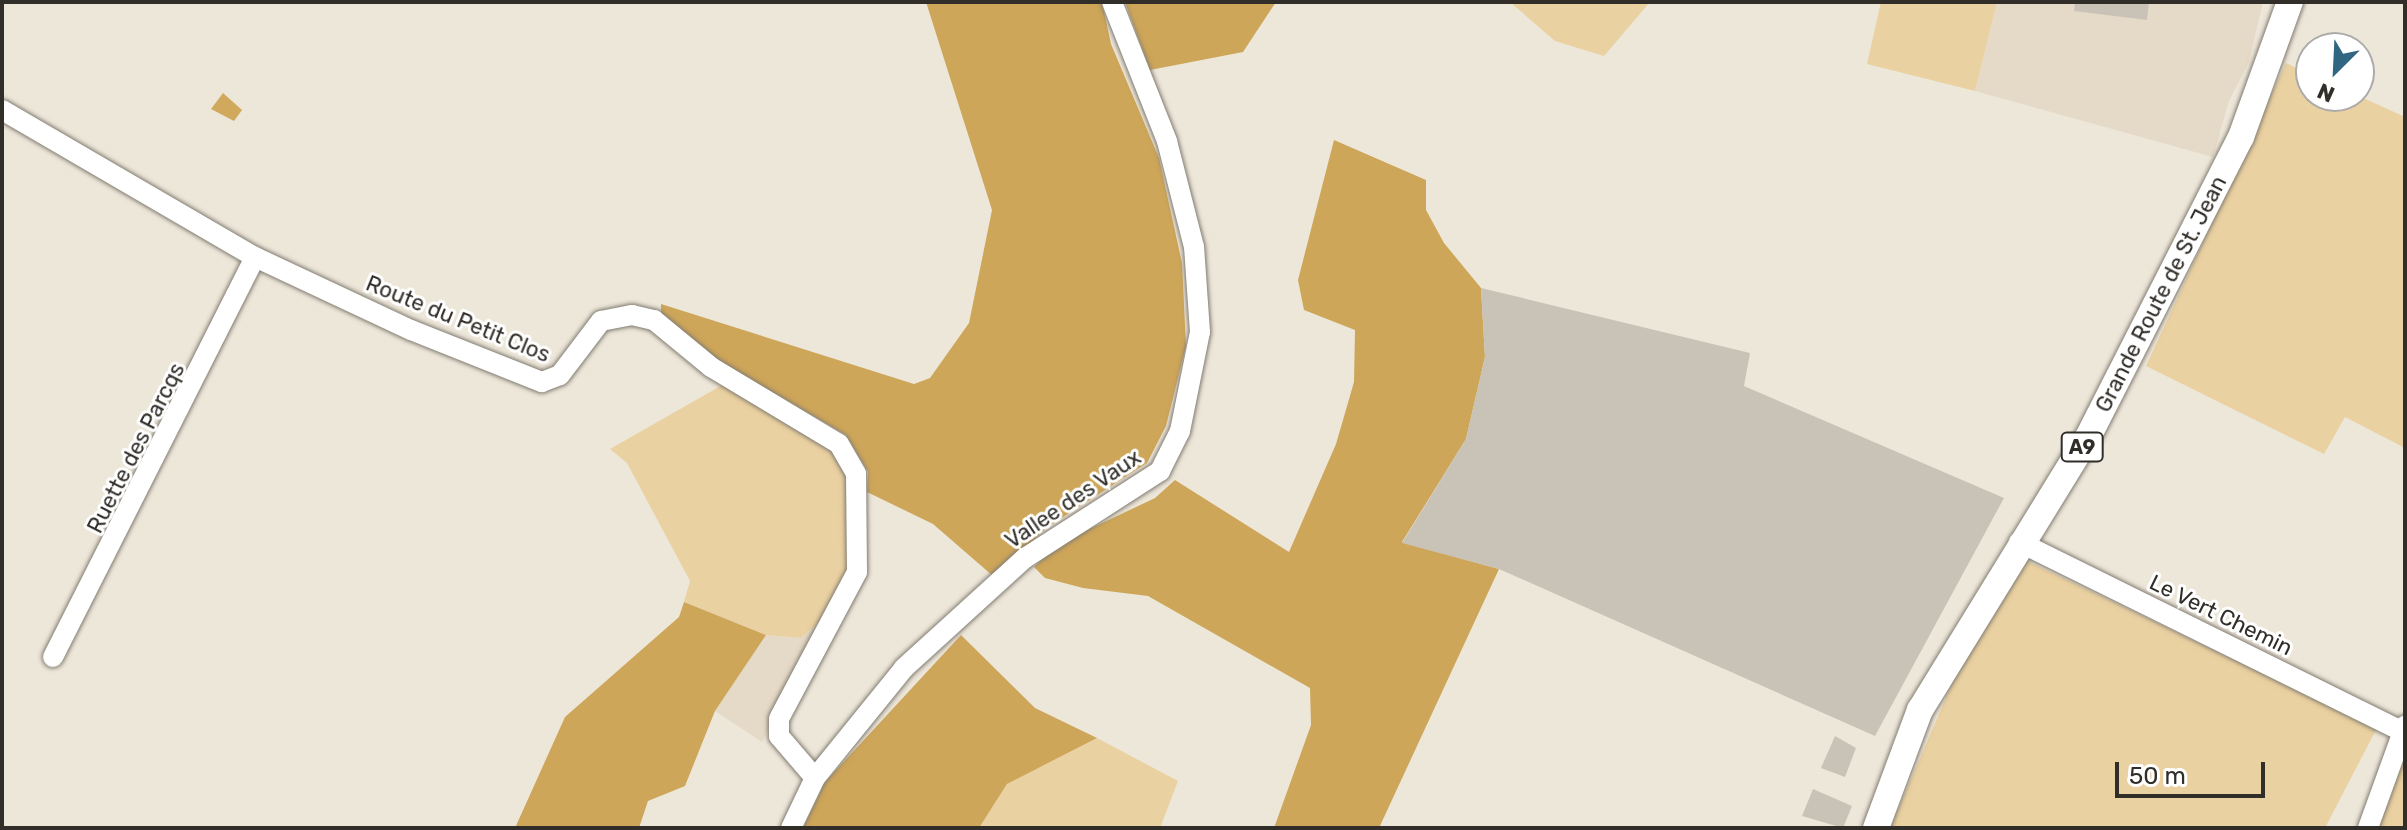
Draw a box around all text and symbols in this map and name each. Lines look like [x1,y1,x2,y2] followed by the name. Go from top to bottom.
[2295,32,2375,112] north arrow
[2313,77,2339,108] text: N
[2090,171,2232,417] street label: Grande Route de St. Jean
[362,270,554,368] street label: Route du Petit Clos
[82,358,190,538] street label: Ruette des Parcqs
[2060,431,2104,463] road number: A9
[1000,444,1146,554] street label: Vallee des Vaux
[2145,569,2297,661] street label: Le Vert Chemin
[2119,746,2269,796] scale bar
[2129,762,2186,790] text: 50 m

